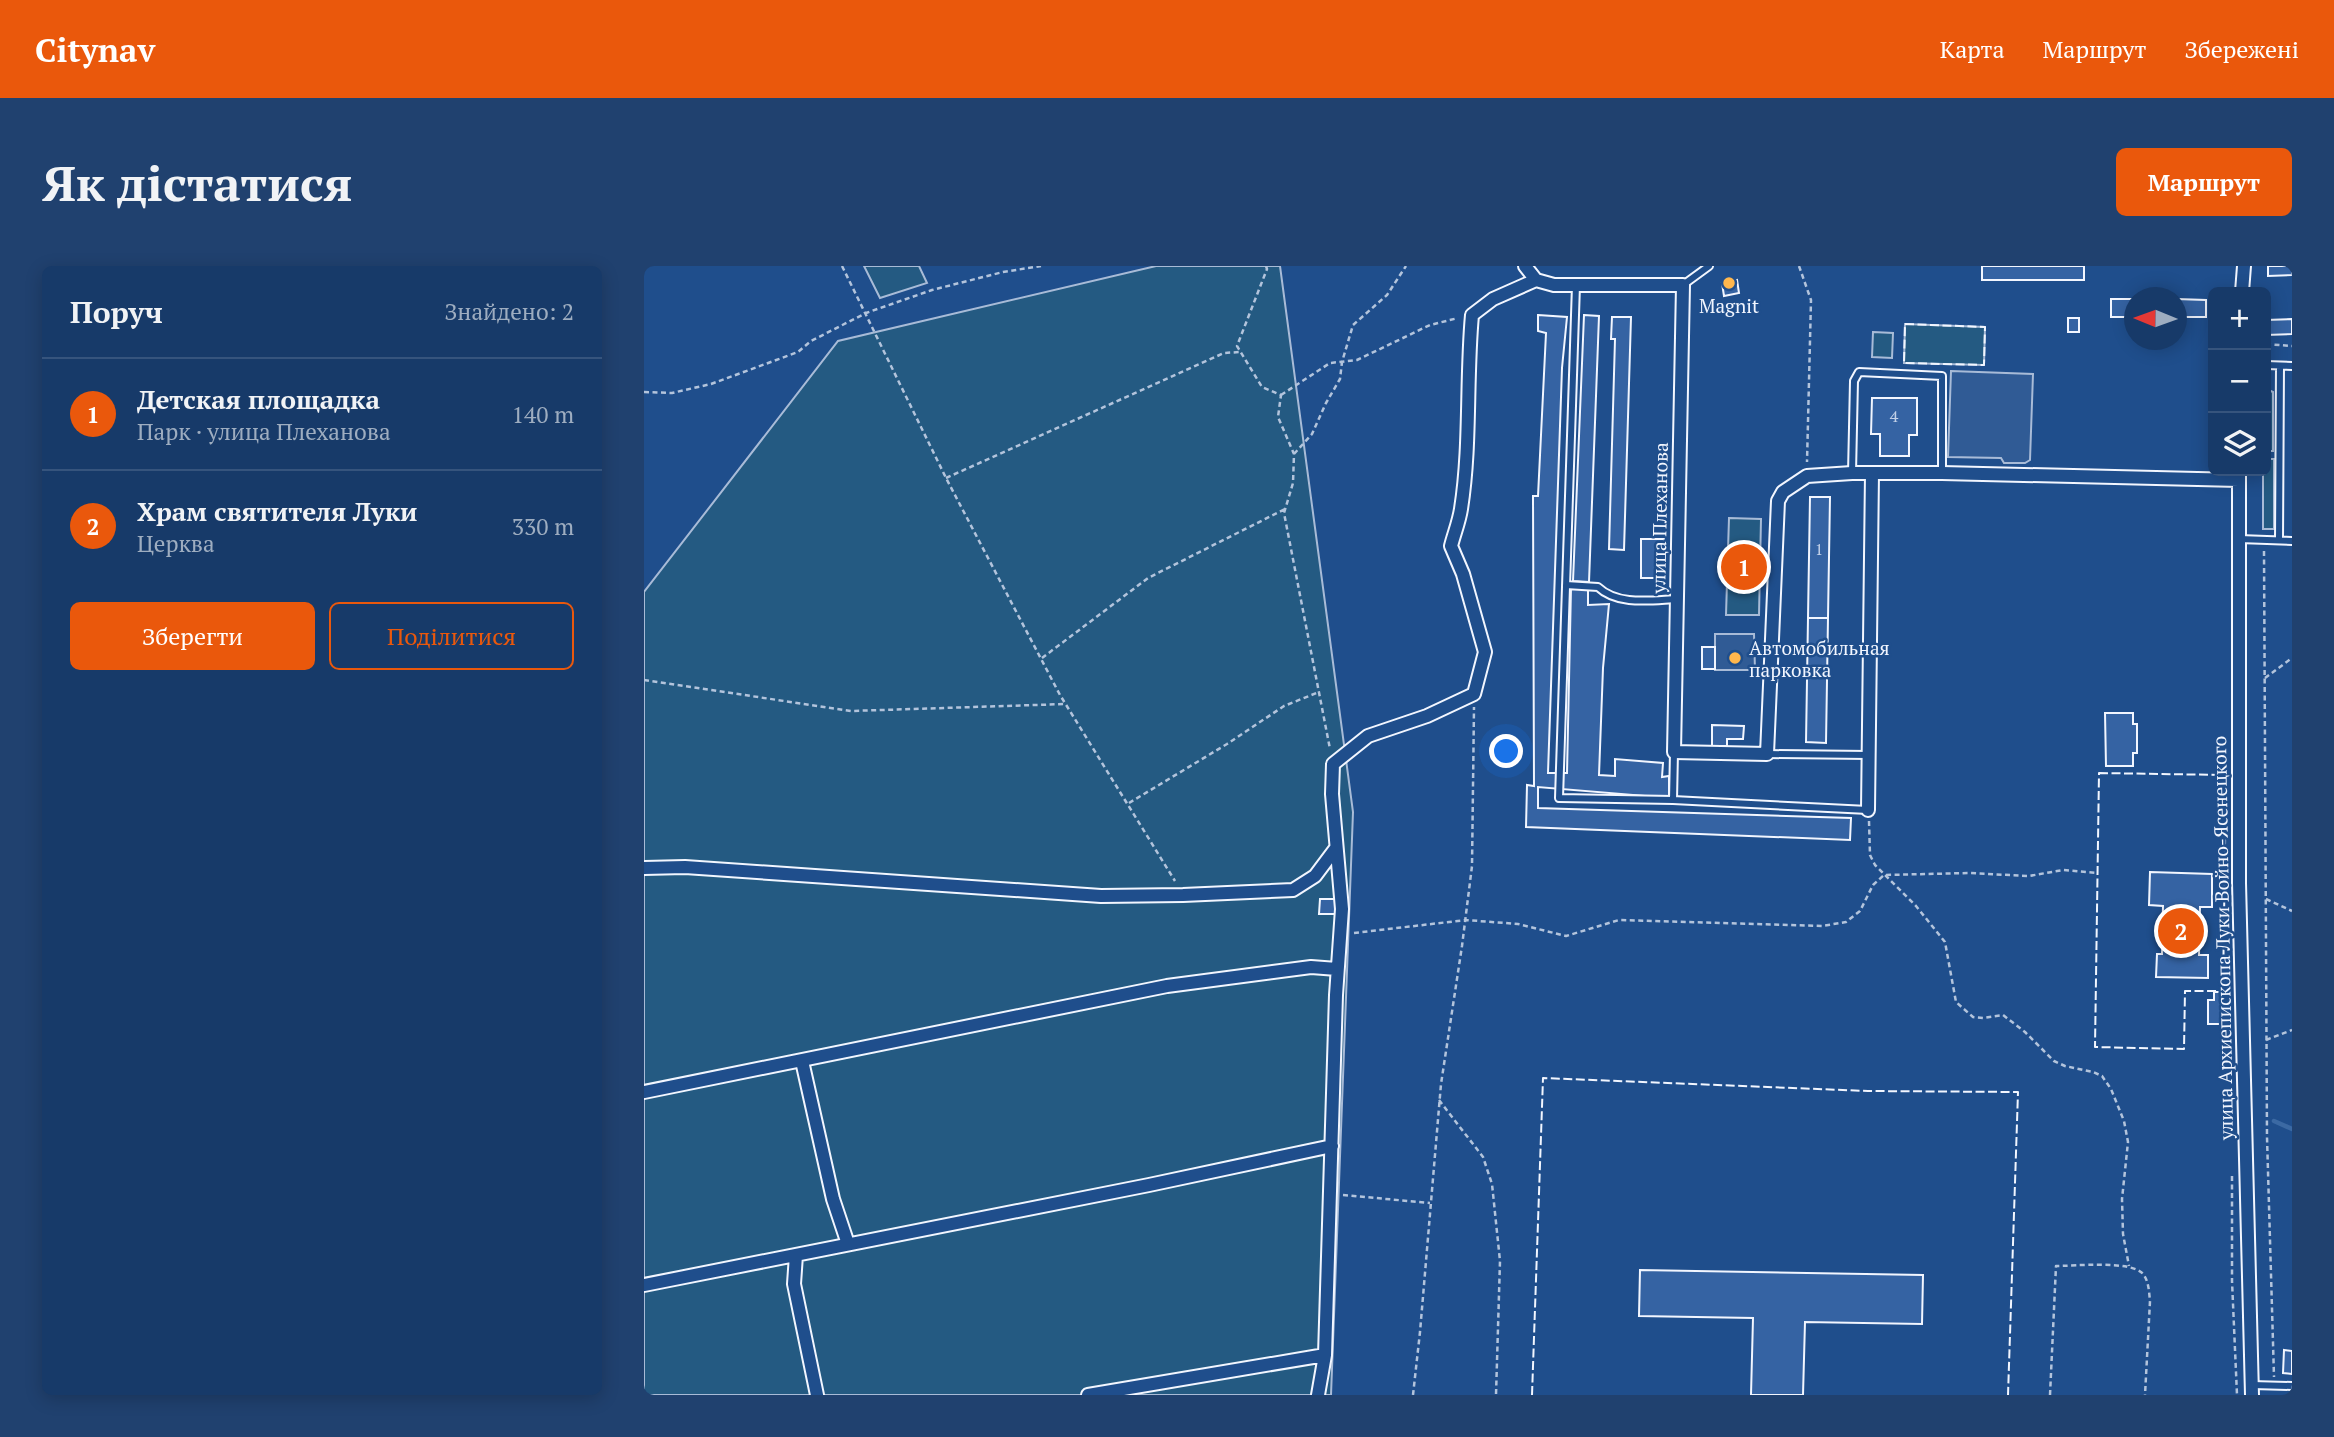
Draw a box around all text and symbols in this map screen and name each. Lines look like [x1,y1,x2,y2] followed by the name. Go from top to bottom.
[35,28,155,71] text: Citynav
[1940,33,2005,65] text: Карта
[2043,33,2146,65] text: Маршрут
[2184,33,2299,65] text: Збережені
[2116,148,2292,216] button: Маршрут
[42,150,352,215] text: Як дістатися
[1721,275,1737,291] marker: Magnit
[2124,287,2187,350] north arrow
[2208,287,2271,476] map controls
[2208,287,2271,350] button: +
[70,292,163,332] text: Поруч
[1699,293,1759,318] place label: Magnit
[445,296,574,327] text: Знайдено: 2
[2208,350,2271,413] button: −
[137,382,380,416] text: Детская площадка
[87,399,100,430] text: 1
[512,399,574,430] text: 140 m
[1890,405,1899,427] house number: 4
[2208,413,2271,476] button: layers
[137,416,391,447] text: Парк · улица Плеханова
[1645,442,1673,595] street label: улица Плеханова
[137,494,418,528] text: Храм святителя Луки
[87,511,100,542] text: 2
[512,511,574,542] text: 330 m
[137,528,215,559] text: Церква
[1815,538,1823,560] house number: 1
[1721,541,1767,593] pin: 1
[70,602,315,670] button: Зберегти
[329,602,574,670] button: Поділитися
[1749,635,1890,682] place label: Автомобильная парковка
[1727,650,1743,666] marker: Автомобильная парковка
[1489,734,1523,768] your location
[2206,736,2238,1141] street label: улица Архиепископа Луки Войно-Ясенецкого
[2158,905,2204,957] pin: 2

